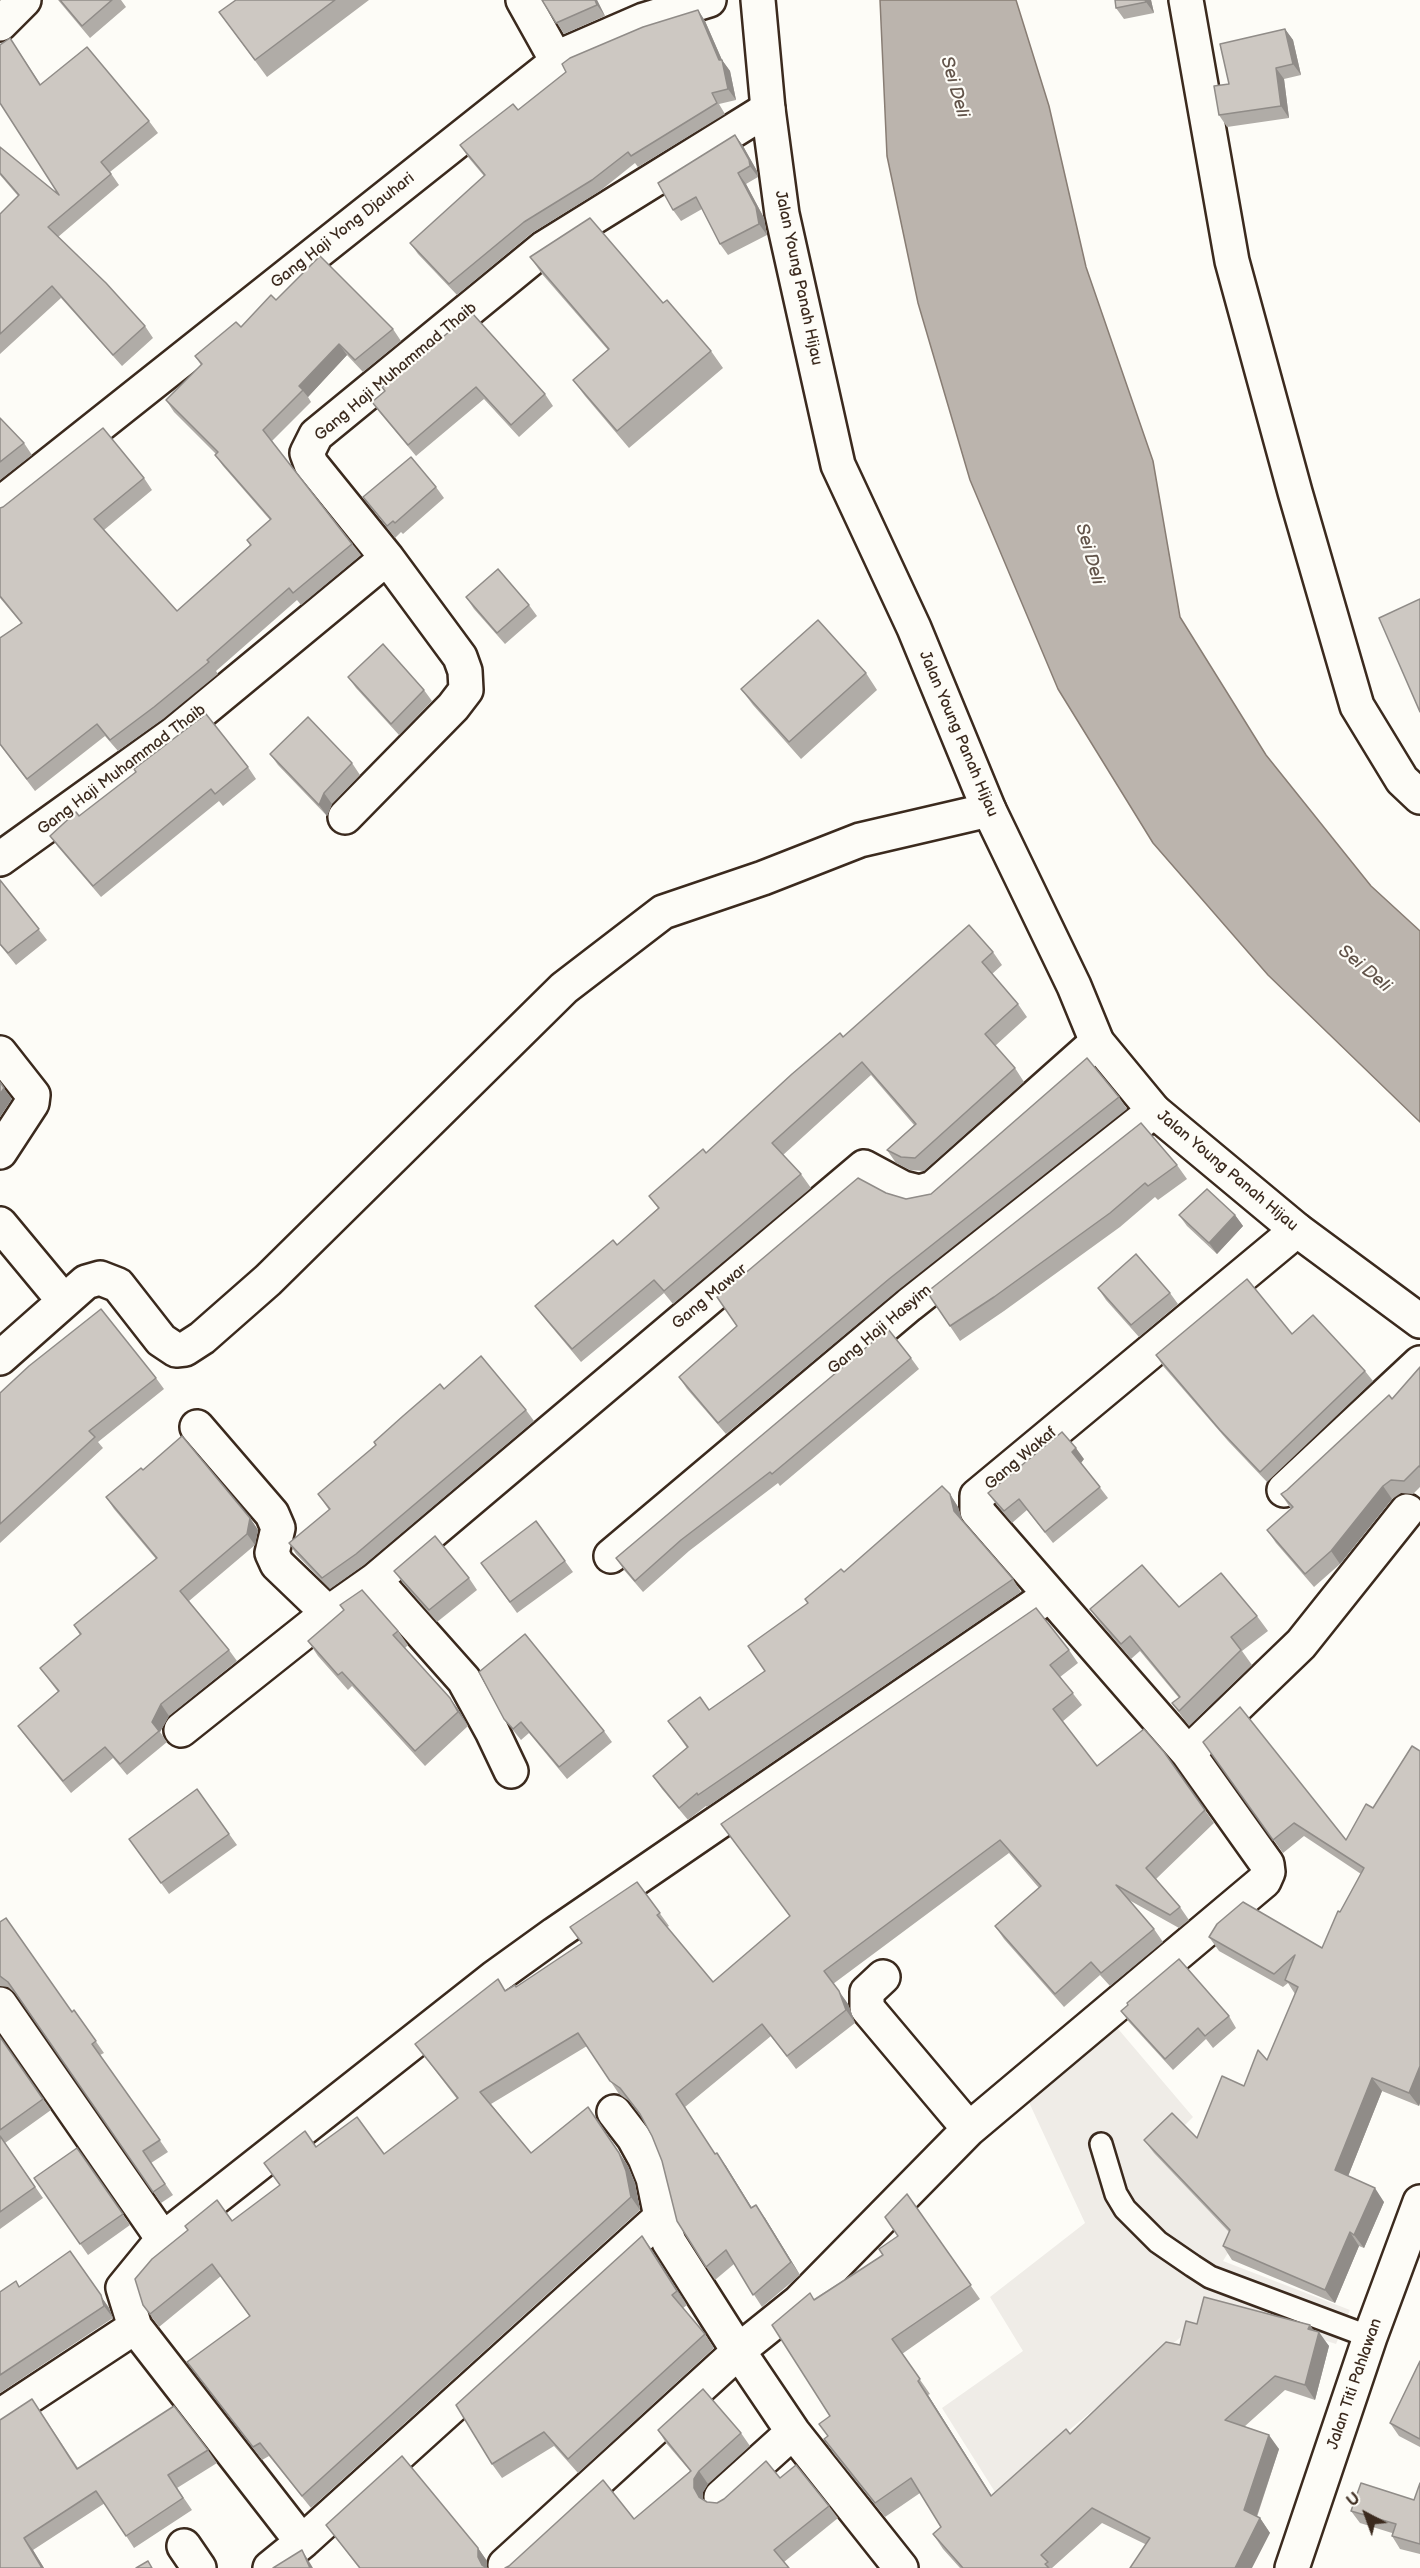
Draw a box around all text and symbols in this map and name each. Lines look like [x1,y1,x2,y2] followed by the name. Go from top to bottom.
[935,54,973,120] water label: Sei Deli
[267,169,419,293] street label: Gang Haji Yong Djauhari
[770,189,826,367] street label: Jalan Young Panah Hijau
[311,299,481,445] street label: Gang Haji Muhammad Thaib
[1070,521,1108,587] water label: Sei Deli
[914,648,1002,820] street label: Jalan Young Panah Hijau
[34,700,210,840] street label: Gang Haji Muhammad Thaib
[1333,941,1395,997] water label: Sei Deli
[1153,1106,1301,1236] street label: Jalan Young Panah Hijau
[669,1260,751,1334] street label: Gang Mawar
[824,1281,936,1379] street label: Gang Haji Hasyim
[981,1423,1061,1495] street label: Gang Wakaf
[1324,2316,1386,2452] street label: Jalan Titi Pahlawan
[1336,2484,1396,2544] north arrow
[1343,2489,1364,2511] text: U

